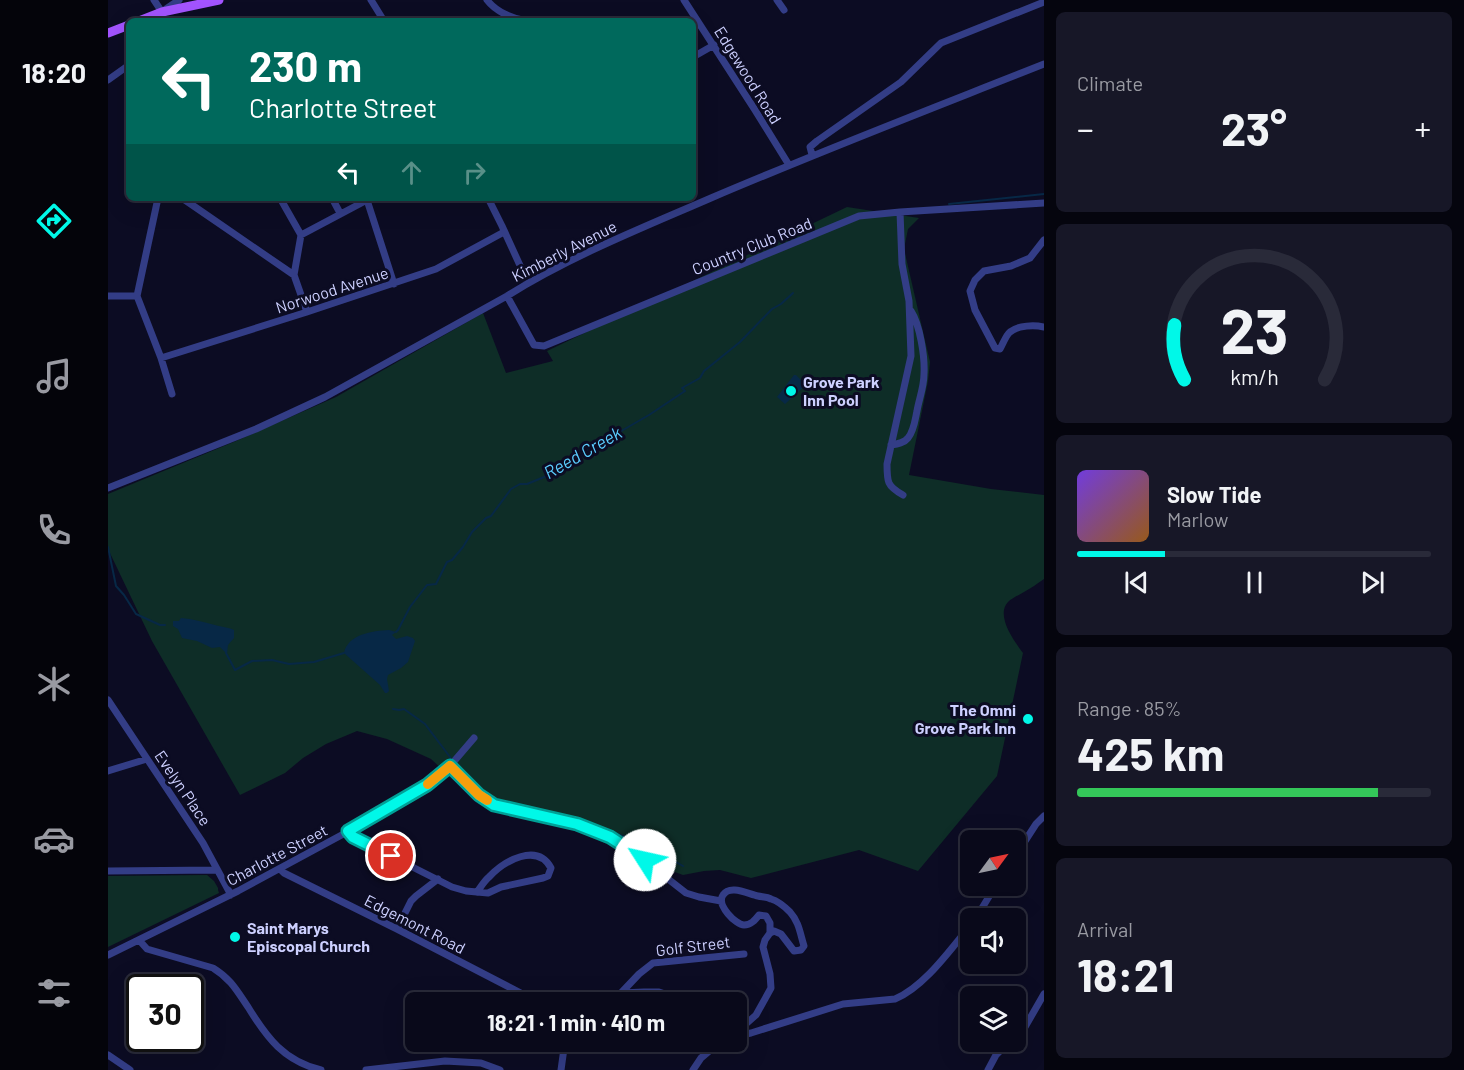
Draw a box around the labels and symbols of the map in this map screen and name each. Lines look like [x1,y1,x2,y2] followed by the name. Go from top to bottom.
[711,23,786,127] street label: Edgewood Road
[689,213,815,278] street label: Country Club Road
[508,216,619,285] street label: Kimberly Avenue
[273,262,391,317] street label: Norwood Avenue
[803,372,880,409] place label: Grove Park Inn Pool
[784,384,798,398] marker: Grove Park Inn Pool
[540,421,626,483] water label: Reed Creek
[915,700,1016,737] place label: The Omni Grove Park Inn
[1021,712,1035,726] marker: The Omni Grove Park Inn
[151,747,215,829] street label: Evelyn Place
[223,820,330,889] street label: Charlotte Street
[613,828,677,892] position arrow
[365,830,416,881] pin
[960,830,1026,896] north arrow
[362,890,469,957] street label: Edgemont Road
[247,918,370,955] place label: Saint Marys Episcopal Church
[228,930,242,944] marker: Saint Marys Episcopal Church
[655,932,731,959] street label: Golf Street
[126,974,204,1052] speed limit sign: 30

